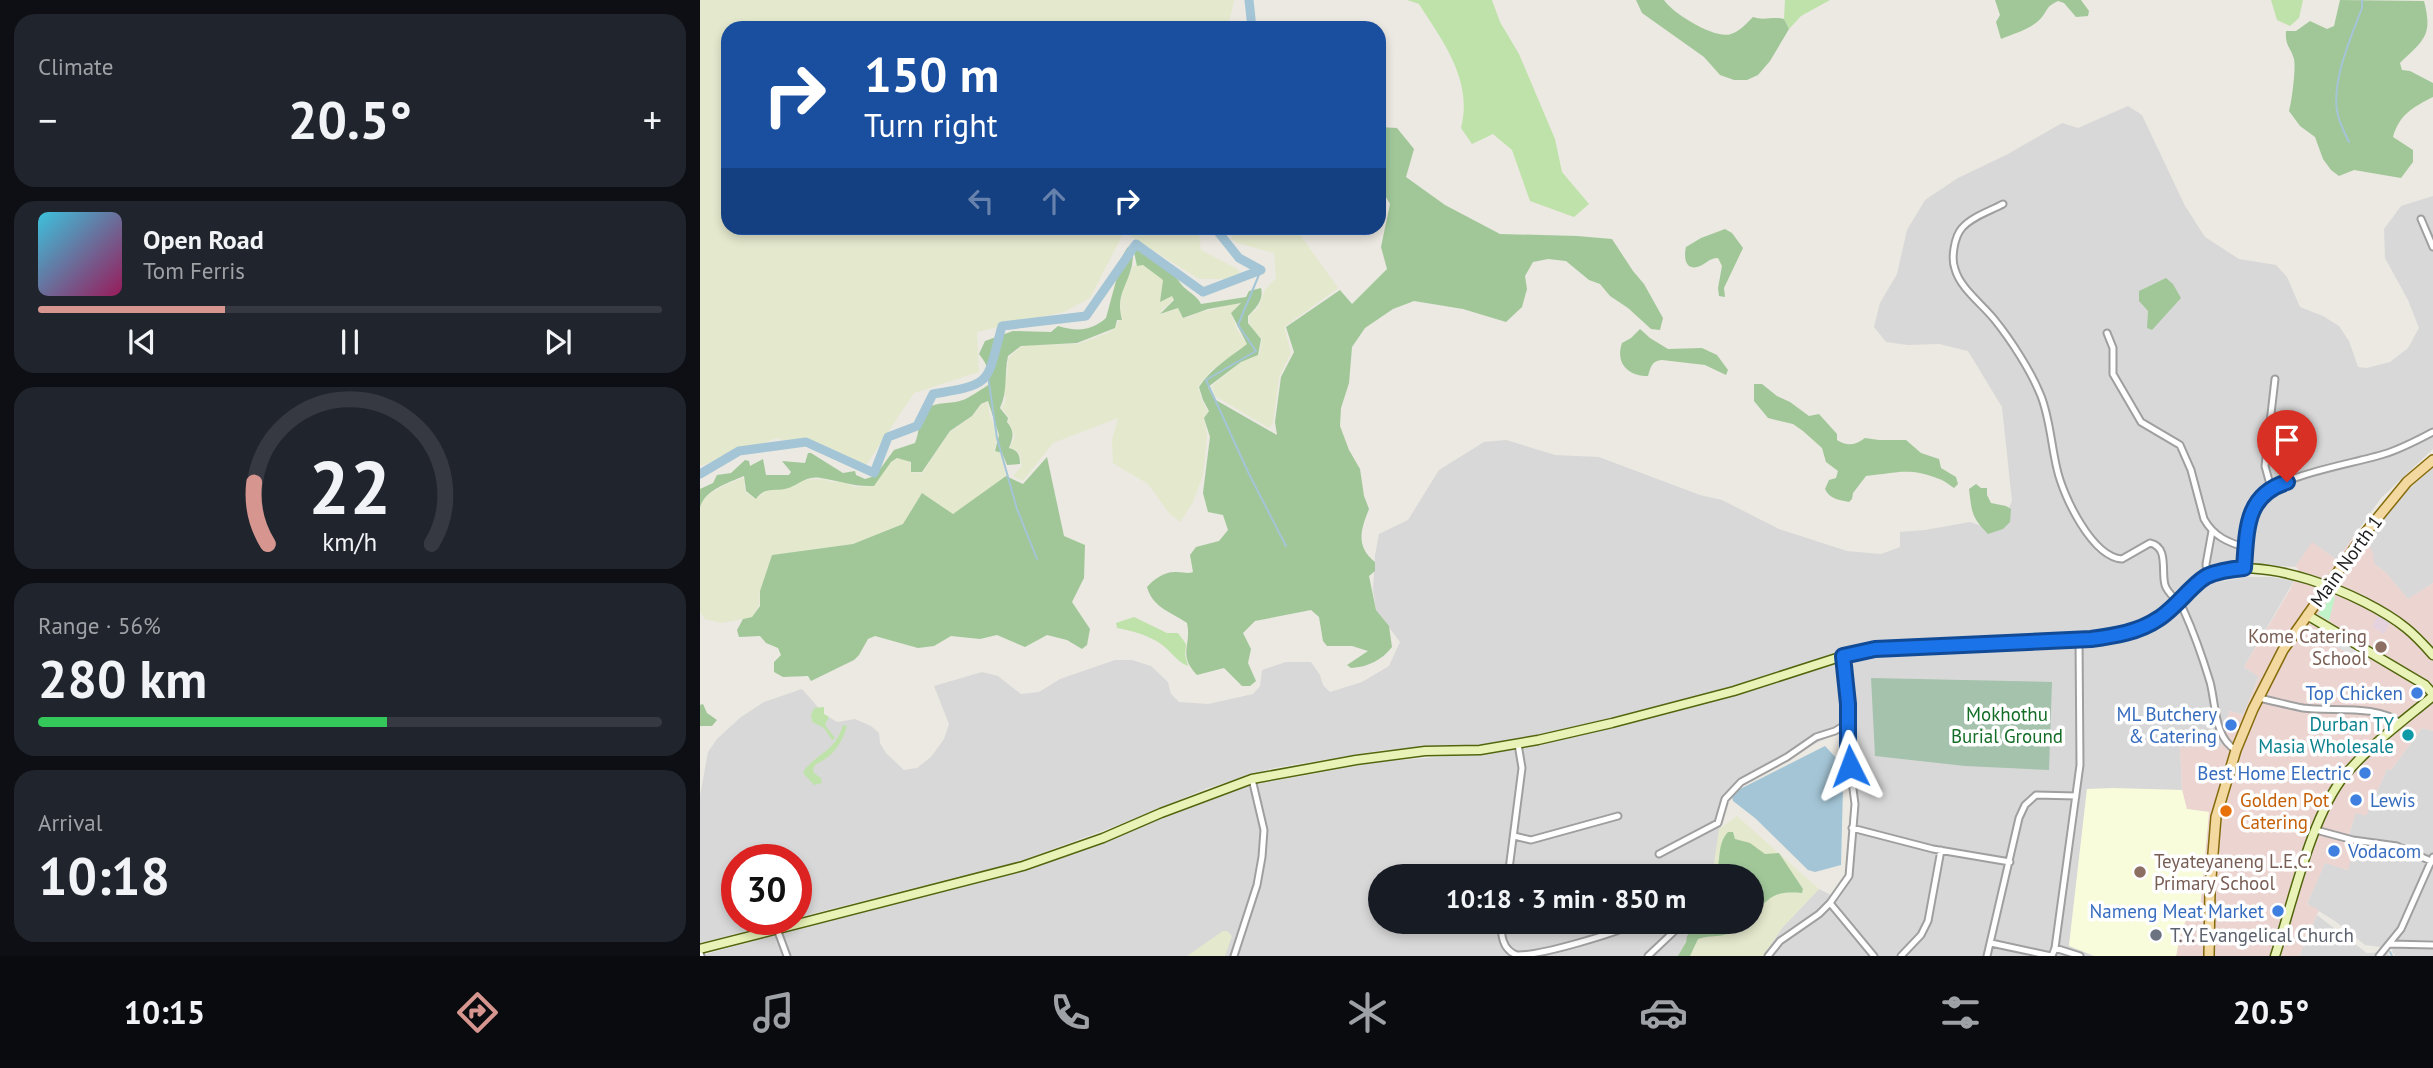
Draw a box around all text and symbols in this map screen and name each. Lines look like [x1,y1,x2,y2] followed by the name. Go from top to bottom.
[864,42,999,106] text: 150 m
[749,49,840,140] icon: right
[38,52,113,81] text: Climate
[288,86,412,153] text: 20.5°
[38,95,57,144] text: −
[643,95,662,144] text: +
[864,104,998,146] text: Turn right
[962,182,1000,220] icon: left
[1035,182,1073,220] icon: ahead
[1108,182,1146,220] icon: right
[143,223,264,256] text: Open Road
[143,256,245,285] text: Tom Ferris
[123,323,161,361] icon: previous
[331,323,369,361] icon: pause
[539,323,577,361] icon: next
[2257,410,2317,482] pin
[2268,421,2306,459] icon: arrive
[309,440,391,534] text: 22
[2305,511,2387,611] street label: Main North 1
[323,526,377,558] text: km/h
[38,611,161,640] text: Range · 56%
[2248,624,2367,670] place label: Kome Catering School
[2373,639,2389,655] marker: Kome Catering School
[38,645,207,712] text: 280 km
[2306,681,2403,705] place label: Top Chicken
[2409,685,2425,701] marker: Top Chicken
[1951,702,2063,748] park label: Mokhothu Burial Ground
[2116,702,2217,748] place label: ML Butchery & Catering
[2258,712,2394,758] place label: Durban TY Masia Wholesale
[2223,717,2239,733] marker: ML Butchery & Catering
[2400,727,2416,743] marker: Durban TY Masia Wholesale
[1813,729,1887,803] position arrow
[2197,761,2351,785] place label: Best Home Electric
[2357,765,2373,781] marker: Best Home Electric
[2240,788,2330,834] place label: Golden Pot Catering
[2370,788,2415,812] place label: Lewis
[2348,792,2364,808] marker: Lewis
[2218,803,2234,819] marker: Golden Pot Catering
[38,808,102,837] text: Arrival
[2347,839,2421,863] place label: Vodacom
[38,842,170,909] text: 10:18
[2326,843,2342,859] marker: Vodacom
[721,844,812,935] speed limit sign: 30
[2154,849,2312,895] place label: Teyateyaneng L.E.C. Primary School
[2132,864,2148,880] marker: Teyateyaneng L.E.C. Primary School
[1446,882,1686,915] text: 10:18 · 3 min · 850 m
[2090,899,2265,923] place label: Nameng Meat Market
[2270,903,2286,919] marker: Nameng Meat Market
[2170,923,2354,947] place label: T.Y. Evangelical Church
[2148,927,2164,943] marker: T.Y. Evangelical Church
[453,988,502,1037] icon: directions
[749,988,798,1037] icon: music
[1046,988,1095,1037] icon: phone
[1343,988,1392,1037] icon: climate
[1639,988,1688,1037] icon: car
[1936,988,1985,1037] icon: filters
[124,991,205,1033] text: 10:15
[2233,991,2309,1033] text: 20.5°

